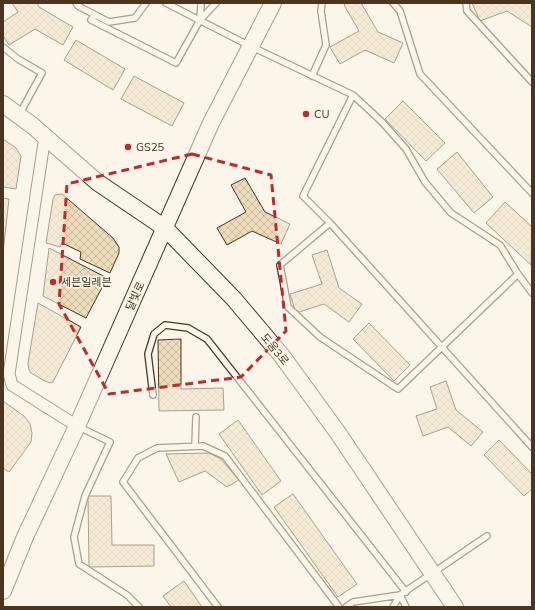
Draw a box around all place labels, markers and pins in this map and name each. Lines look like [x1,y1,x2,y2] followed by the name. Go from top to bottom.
[314,107,330,121] place label: CU
[301,109,311,119] marker: CU
[136,140,164,154] place label: GS25
[123,142,133,152] marker: GS25
[61,275,112,289] place label: 세븐일레븐
[48,277,58,287] marker: 세븐일레븐

